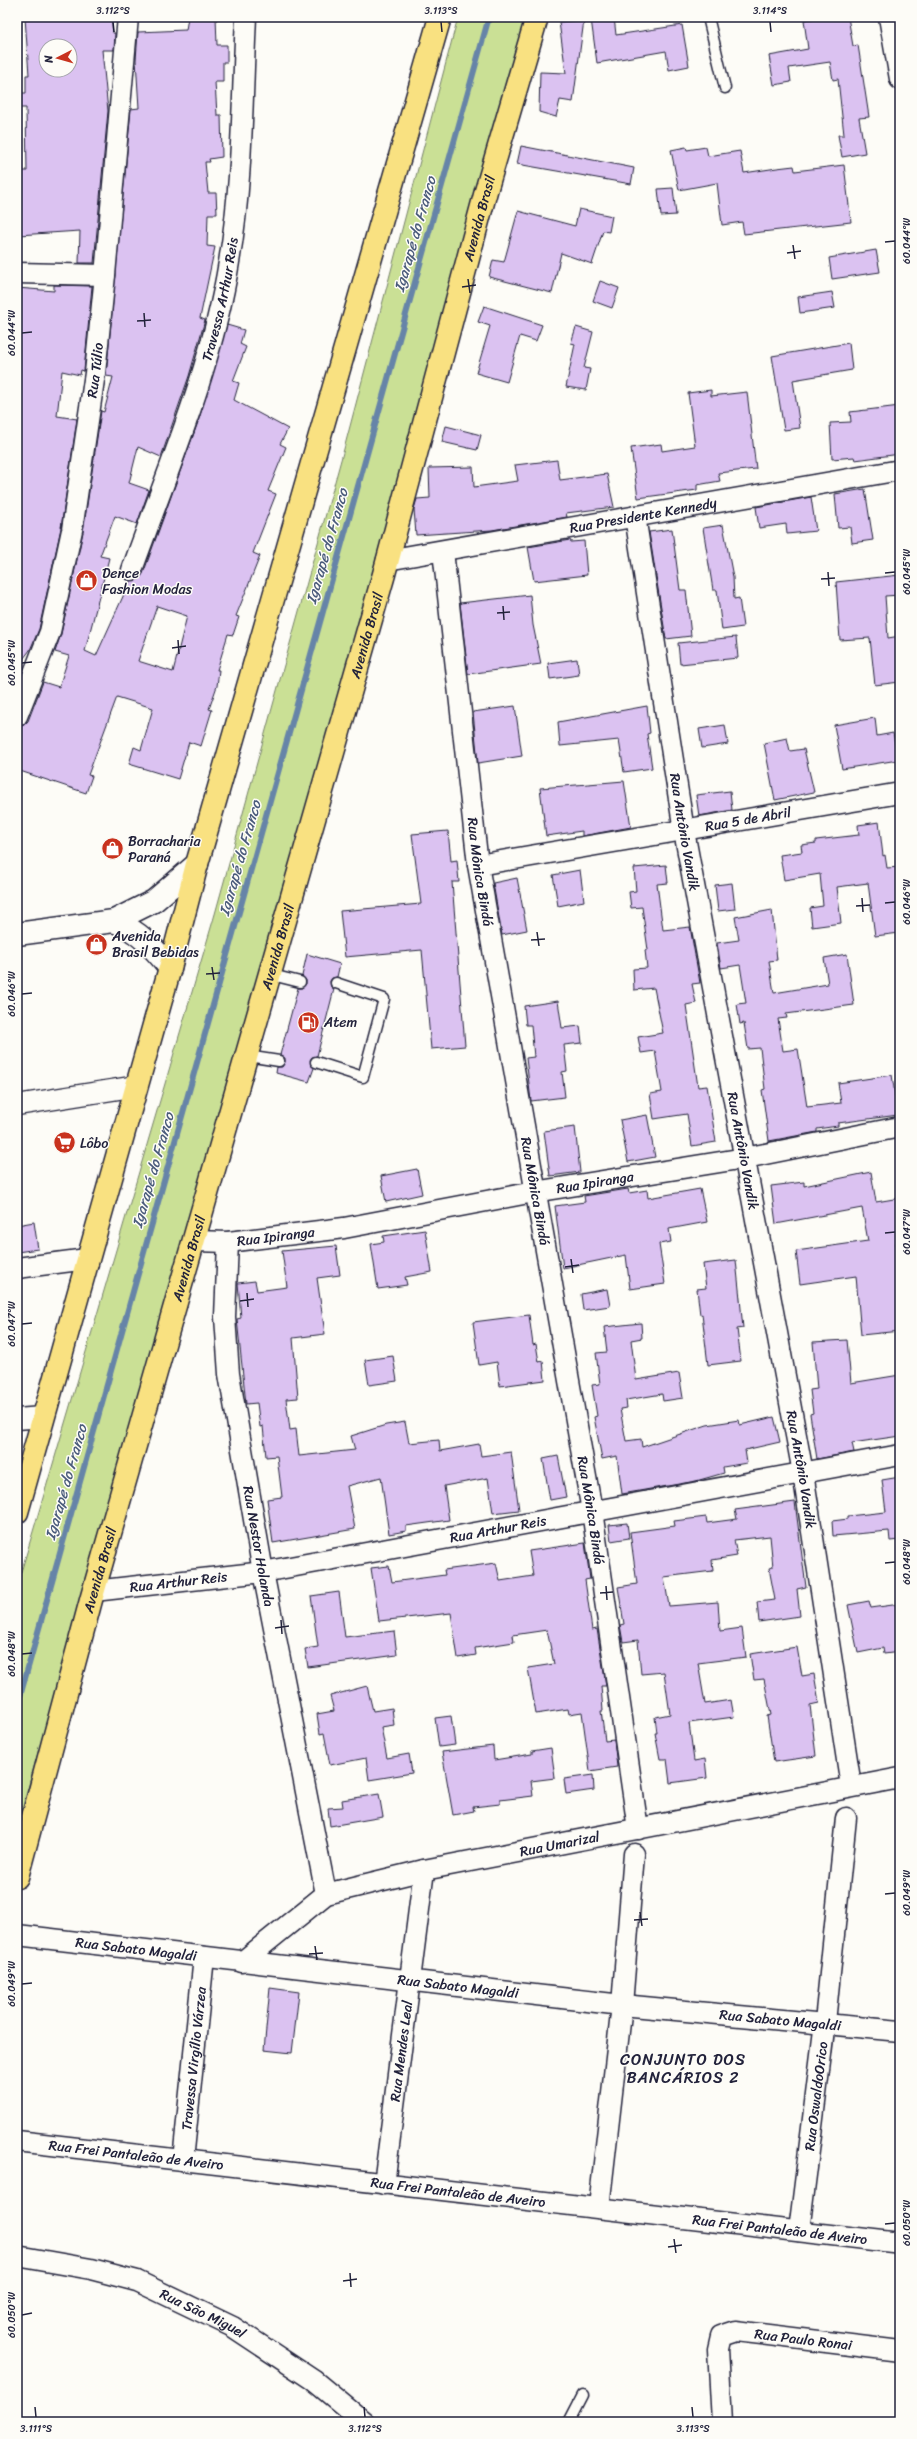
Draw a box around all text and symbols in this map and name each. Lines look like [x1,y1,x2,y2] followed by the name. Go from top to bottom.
[96,2,130,20] text: 3.112°S
[424,2,458,20] text: 3.113°S
[753,2,788,20] text: 3.114°S
[38,38,78,78] north arrow
[39,54,59,65] text: N
[456,171,503,265] street label: Avenida Brasil
[386,172,444,296] water label: Igarapé do Franco
[898,218,916,264] text: 60.044°W
[194,236,246,364] street label: Travessa Arthur Reis
[3,310,21,356] text: 60.044°W
[80,342,111,400] street label: Rua Túlio
[298,484,356,608] water label: Igarapé do Franco
[568,490,720,541] street label: Rua Presidente Kennedy
[898,549,916,595] text: 60.045°W
[102,561,192,602] place label: Dence Fashion Modas
[74,568,100,594] shop icon: Dence Fashion Modas
[343,589,391,682] street label: Avenida Brasil
[3,640,21,686] text: 60.045°W
[662,771,707,893] street label: Rua Antônio Vandik
[211,796,269,920] water label: Igarapé do Franco
[703,800,794,839] street label: Rua 5 de Abril
[460,816,501,928] street label: Rua Mônica Bindá
[128,829,201,870] place label: Borracharia Paraná
[99,836,125,862] shop icon: Borracharia Paraná
[898,879,916,925] text: 60.046°W
[254,900,302,994] street label: Avenida Brasil
[111,924,199,965] place label: Avenida Brasil Bebidas
[84,931,110,957] shop icon: Avenida Brasil Bebidas
[3,971,21,1017] text: 60.046°W
[295,1009,321,1035] fuel station icon: Atem
[323,1010,357,1035] place label: Atem
[720,1090,766,1212] street label: Rua Antônio Vandik
[124,1108,182,1232] water label: Igarapé do Franco
[51,1130,77,1156] supermarket icon: Lôbo
[80,1131,108,1156] place label: Lôbo
[513,1135,557,1247] street label: Rua Mônica Bindá
[555,1164,637,1201] street label: Rua Ipiranga
[898,1209,916,1255] text: 60.047°W
[165,1212,213,1305] street label: Avenida Brasil
[235,1220,317,1254] street label: Rua Ipiranga
[3,1301,21,1347] text: 60.047°W
[779,1408,823,1530] street label: Rua Antônio Vandik
[37,1420,95,1544] water label: Igarapé do Franco
[570,1454,612,1566] street label: Rua Mônica Bindá
[235,1484,282,1609] street label: Rua Nestor Holanda
[448,1508,549,1550] street label: Rua Arthur Reis
[76,1523,124,1617] street label: Avenida Brasil
[898,1539,916,1585] text: 60.048°W
[128,1564,229,1600] street label: Rua Arthur Reis
[3,1631,21,1677] text: 60.048°W
[517,1824,603,1864] street label: Rua Umarizal
[898,1870,916,1916] text: 60.049°W
[74,1930,199,1969] street label: Rua Sabato Magaldi
[3,1961,21,2007] text: 60.049°W
[396,1967,521,2006] street label: Rua Sabato Magaldi
[174,1985,214,2132] street label: Travessa Virgílio Várzea
[383,1998,420,2103] street label: Rua Mendes Leal
[718,2002,843,2039] street label: Rua Sabato Magaldi
[797,2040,835,2152] street label: Rua OswaldoOrico
[620,2045,746,2092] district label: CONJUNTO DOS BANCÁRIOS 2
[47,2133,225,2178] street label: Rua Frei Pantaleão de Aveiro
[369,2170,547,2215] street label: Rua Frei Pantaleão de Aveiro
[898,2200,916,2246] text: 60.050°W
[691,2207,869,2252] street label: Rua Frei Pantaleão de Aveiro
[155,2282,252,2346] street label: Rua São Miguel
[3,2292,21,2338] text: 60.050°W
[753,2321,854,2358] street label: Rua Paulo Ronai
[20,2420,53,2438] text: 3.111°S
[348,2420,382,2438] text: 3.112°S
[676,2420,710,2438] text: 3.113°S

